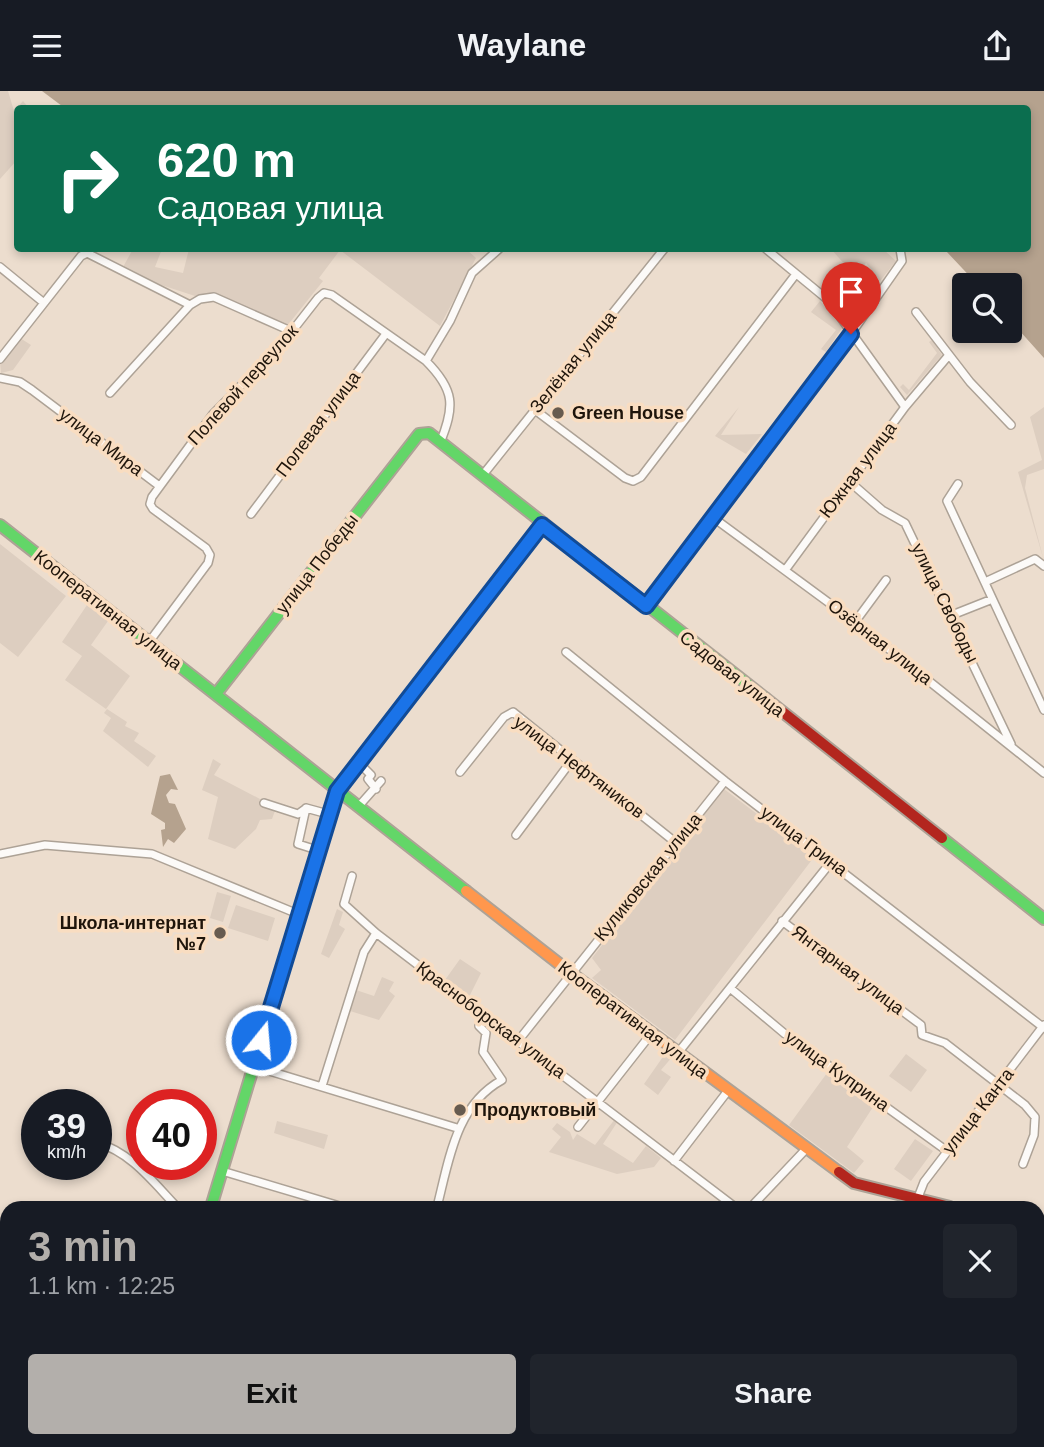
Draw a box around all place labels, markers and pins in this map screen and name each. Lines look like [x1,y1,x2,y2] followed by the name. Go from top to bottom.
[821,262,881,334] pin
[572,403,684,423] place label: Green House
[550,405,566,421] marker: Green House
[60,913,206,954] place label: Школа-интернат №7
[212,925,228,941] marker: Школа-интернат №7
[474,1100,596,1120] place label: Продуктовый
[452,1102,468,1118] marker: Продуктовый

